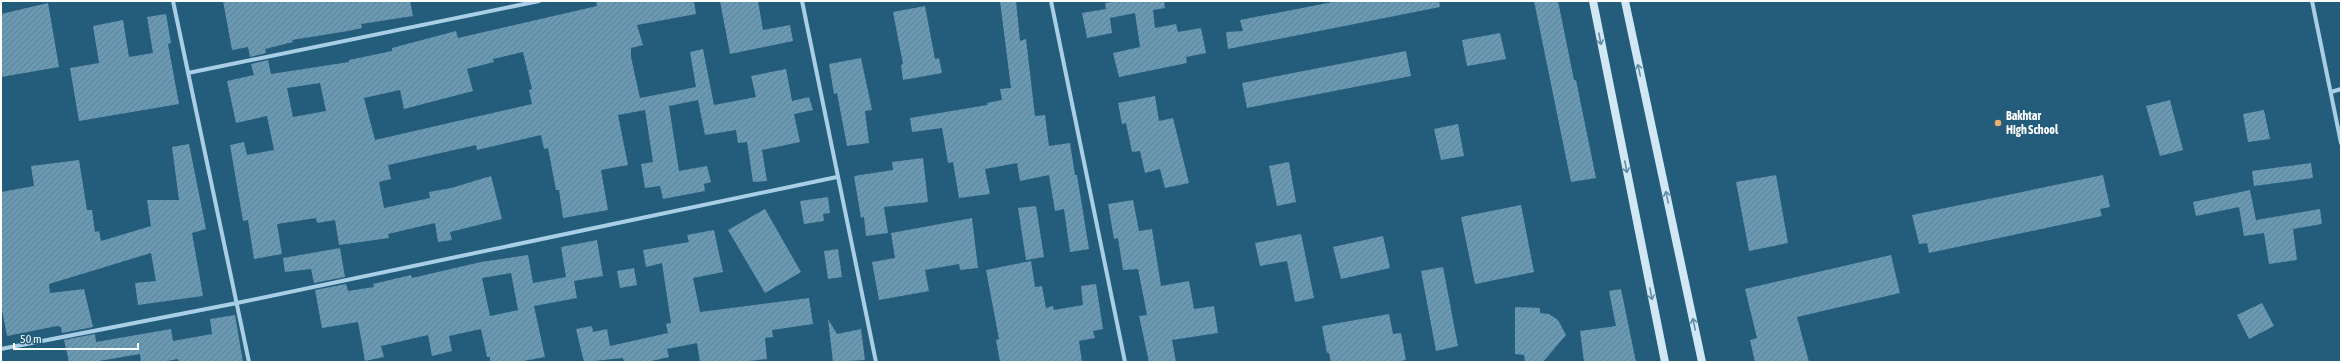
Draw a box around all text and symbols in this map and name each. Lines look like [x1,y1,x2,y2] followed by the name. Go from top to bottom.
[1597,32,1605,45] one-way arrow
[1635,63,1643,76] one-way arrow
[2006,109,2059,137] place label: Bakhtar High School
[1993,118,2003,128] marker: Bakhtar High School
[1622,160,1630,173] one-way arrow
[1662,191,1670,204] one-way arrow
[1647,287,1655,300] one-way arrow
[1689,318,1697,331] one-way arrow
[14,325,138,351] scale bar
[20,332,42,346] text: 50 m

